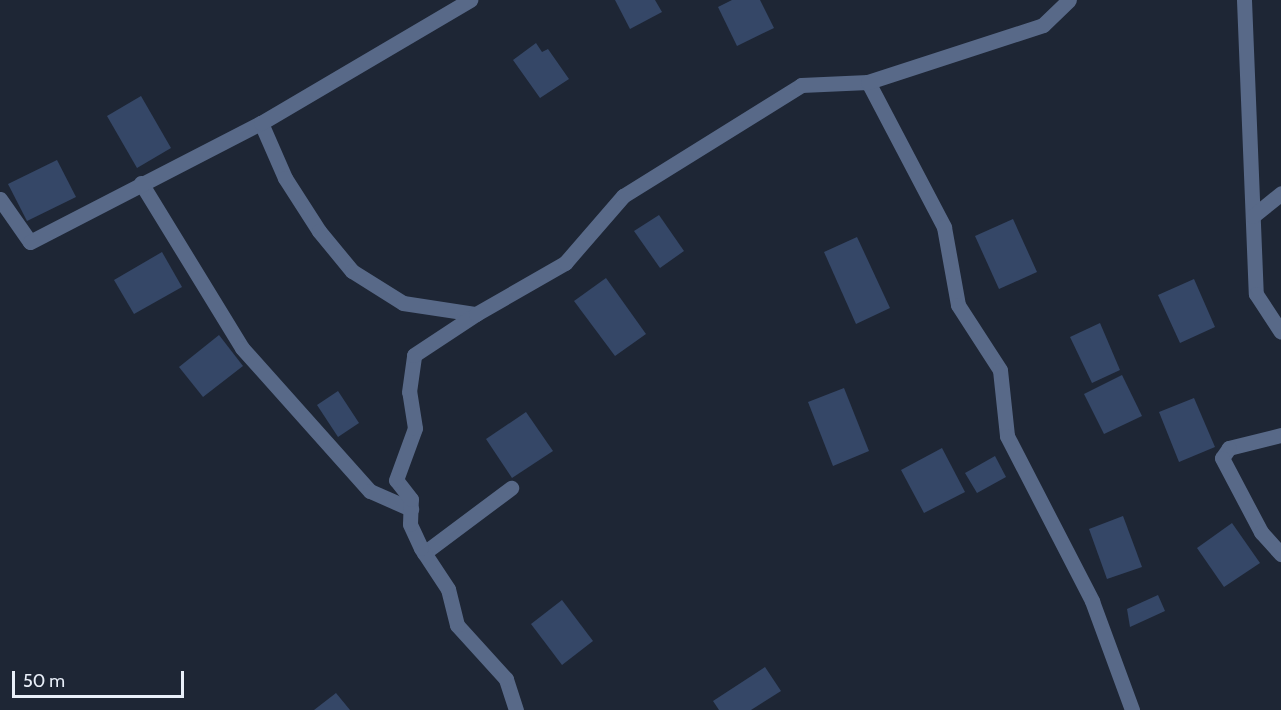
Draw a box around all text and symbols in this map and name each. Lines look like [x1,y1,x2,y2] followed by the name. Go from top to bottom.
[15,659,188,697] scale bar
[23,670,65,692] text: 50 m

